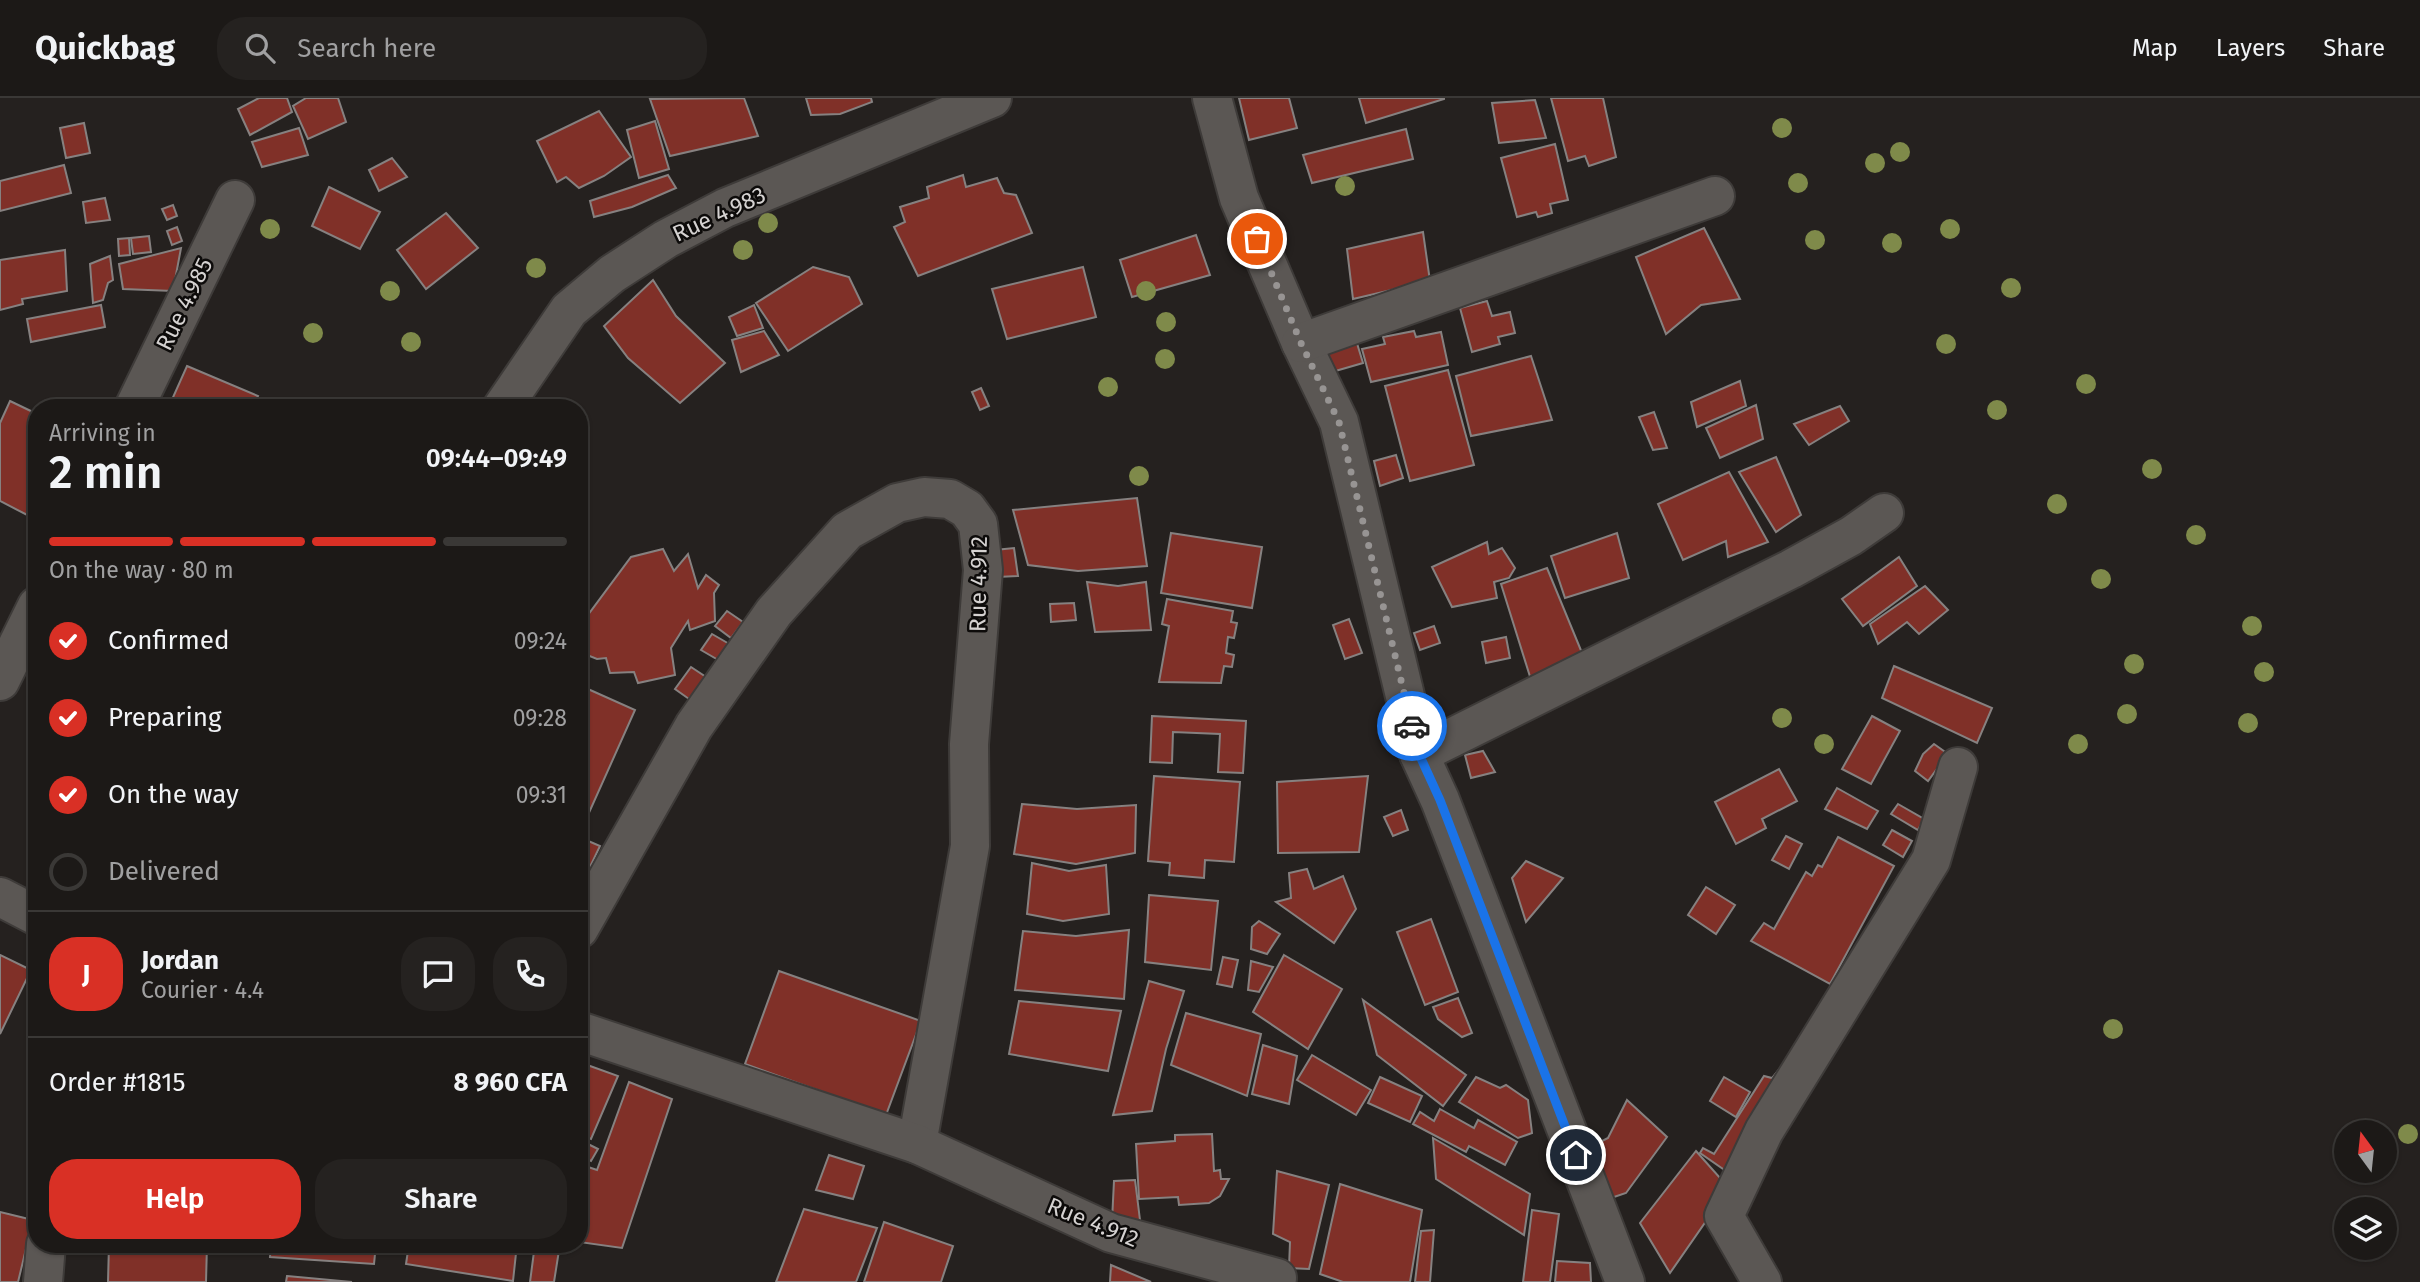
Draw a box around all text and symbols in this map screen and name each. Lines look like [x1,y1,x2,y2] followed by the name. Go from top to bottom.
[217,17,707,80] search box
[35,28,175,68] text: Quickbag
[241,29,279,67] icon: search
[297,33,436,64] text: Search here
[2132,34,2178,62] text: Map
[2216,34,2285,62] text: Layers
[2323,34,2385,62] text: Share
[668,180,770,248] street label: Rue 4.983
[1227,209,1287,269] pin
[1238,220,1276,258] icon: bag
[150,253,218,355] street label: Rue 4.985
[49,419,156,447] text: Arriving in
[426,443,567,474] text: 09:44–09:49
[49,445,162,500] text: 2 min
[963,536,993,632] street label: Rue 4.912
[49,556,234,584] text: On the way · 80 m
[49,622,87,660] icon: check
[108,625,229,656] text: Confirmed
[514,627,567,655] text: 09:24
[1377,691,1447,761] courier
[49,699,87,737] icon: check
[108,702,221,733] text: Preparing
[513,704,567,732] text: 09:28
[1393,707,1431,745] icon: car
[49,776,87,814] icon: check
[108,779,239,810] text: On the way
[516,781,567,809] text: 09:31
[108,856,220,887] text: Delivered
[401,937,475,1011] button: chat
[493,937,567,1011] button: phone
[141,945,219,976] text: Jordan
[82,959,90,990] text: J
[141,976,264,1004] text: Courier · 4.4
[49,1067,185,1098] text: Order #1815
[453,1067,567,1098] text: 8 960 CFA
[2334,1120,2398,1183] north arrow
[2334,1120,2397,1260] map controls
[1546,1125,1606,1185] pin
[1557,1136,1595,1174] icon: home
[49,1159,301,1239] button: Help
[315,1159,567,1239] button: Share
[1043,1191,1143,1253] street label: Rue 4.912
[2334,1197,2397,1260] button: layers

